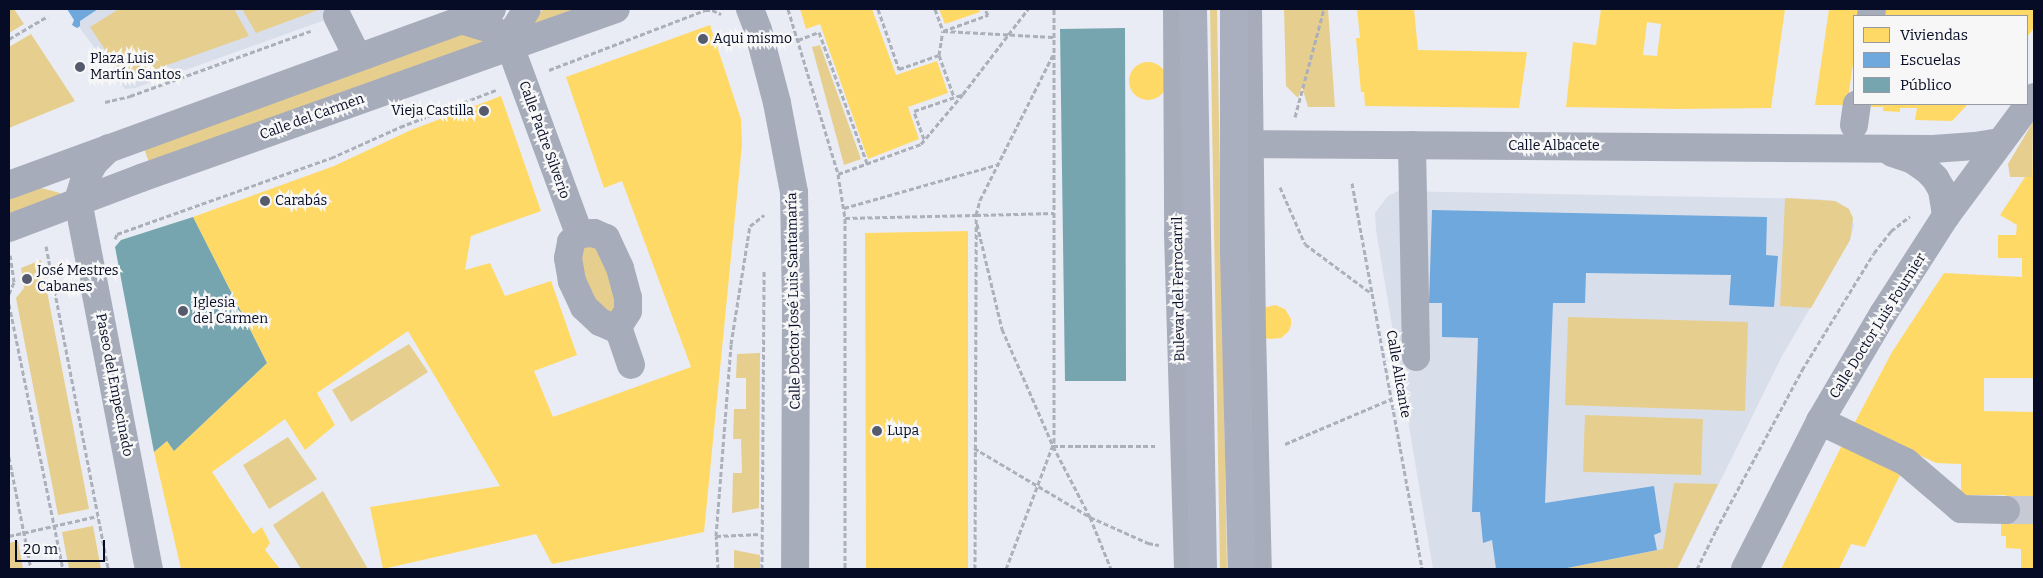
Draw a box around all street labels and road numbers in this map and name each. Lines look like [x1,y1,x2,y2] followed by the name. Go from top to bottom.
[515,79,573,201] street label: Calle Padre Silverio
[257,90,367,144] street label: Calle del Carmen
[1508,138,1600,154] street label: Calle Albacete
[784,192,804,410] street label: Calle Doctor José Luis Santamaría
[1169,216,1189,362] street label: Bulevar del Ferrocarril
[1826,250,1930,402] street label: Calle Doctor Luis Fournier
[92,312,136,458] street label: Paseo del Empecinado
[1382,329,1414,419] street label: Calle Alicante

